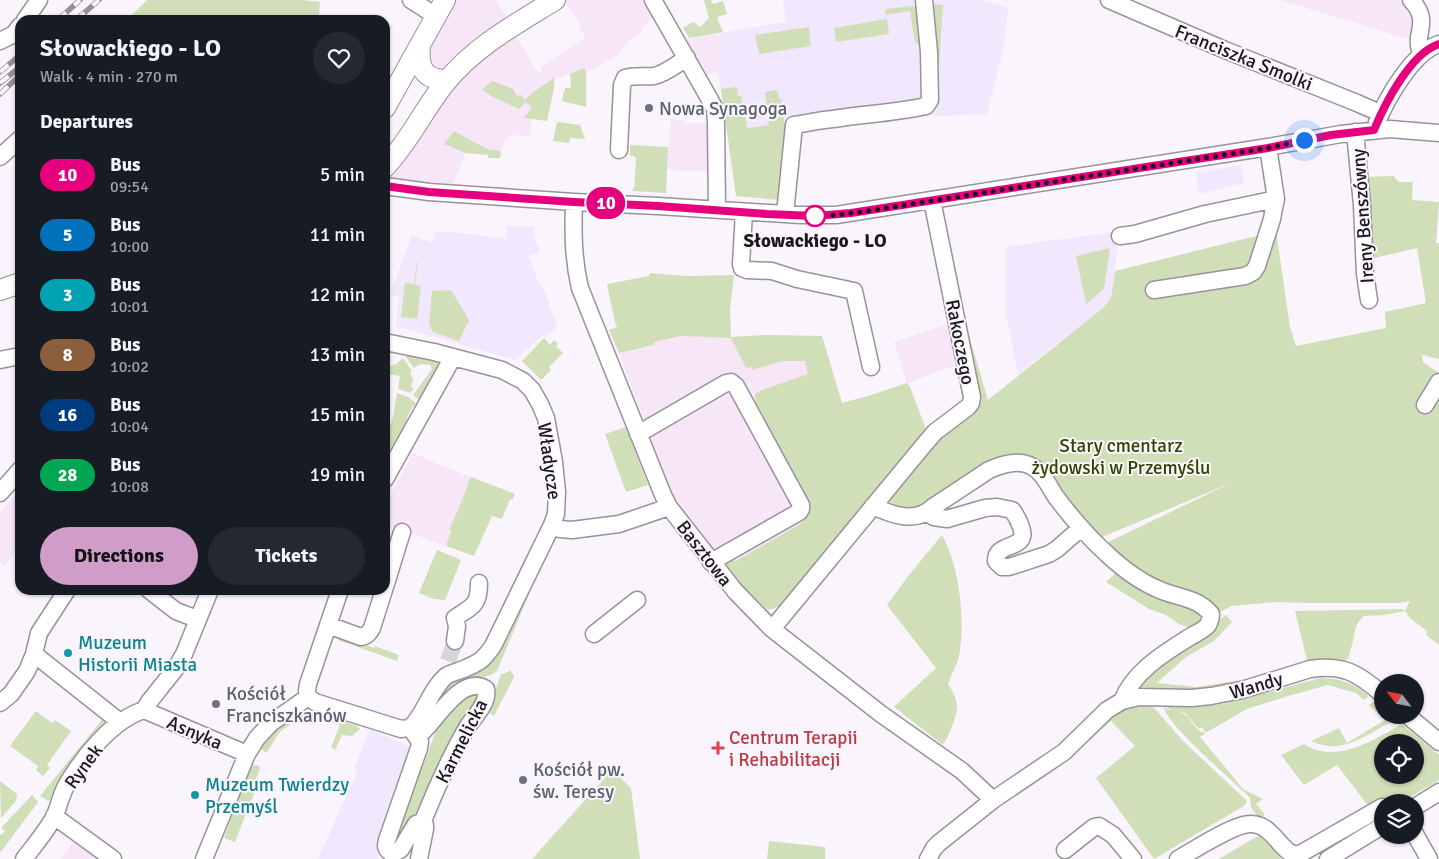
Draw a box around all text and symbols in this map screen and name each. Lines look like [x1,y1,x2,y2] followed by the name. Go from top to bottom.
[1171,19,1316,96] street label: Franciszka Smolki
[313,32,365,84] button: heart
[40,33,221,63] text: Słowackiego - LO
[40,67,178,87] text: Walk · 4 min · 270 m
[659,97,788,121] place label: Nowa Synagoga
[643,102,655,114] marker: Nowa Synagoga
[40,110,133,134] text: Departures
[1292,128,1317,153] your location
[1346,148,1380,284] street label: Ireny Benszówny
[110,153,141,177] text: Bus
[320,163,365,187] text: 5 min
[58,164,77,186] text: 10
[110,177,149,197] text: 09:54
[584,187,628,219] line badge: 10
[596,192,616,214] text: 10
[804,205,826,227] marker: Słowackiego - LO
[110,213,141,237] text: Bus
[310,223,365,247] text: 11 min
[63,224,72,246] text: 5
[743,229,887,253] place label: Słowackiego - LO
[110,237,149,257] text: 10:00
[110,273,141,297] text: Bus
[310,283,365,307] text: 12 min
[63,284,72,306] text: 3
[110,297,149,317] text: 10:01
[940,297,980,387] street label: Rakoczego
[110,333,141,357] text: Bus
[310,343,365,367] text: 13 min
[63,344,72,366] text: 8
[110,357,149,377] text: 10:02
[110,393,141,417] text: Bus
[310,403,365,427] text: 15 min
[58,404,77,426] text: 16
[110,417,149,437] text: 10:04
[532,421,566,501] street label: Władycze
[1032,434,1210,480] park label: Stary cmentarz żydowski w Przemyślu
[110,453,141,477] text: Bus
[310,463,365,487] text: 19 min
[58,464,77,486] text: 28
[110,477,149,497] text: 10:08
[671,516,737,591] street label: Basztowa
[40,527,198,585] button: Directions
[208,527,365,585] button: Tickets
[78,631,197,677] place label: Muzeum Historii Miasta
[62,647,74,659] marker: Muzeum Historii Miasta
[1227,667,1286,705] street label: Wandy
[1374,674,1424,724] north arrow
[1374,674,1424,844] map controls
[226,682,347,728] place label: Kościół Franciszkanów
[430,695,493,788] street label: Karmelicka
[210,698,222,710] marker: Kościół Franciszkanów
[163,711,226,755] street label: Asnyka
[729,726,858,772] place label: Centrum Terapii i Rehabilitacji
[1374,734,1424,784] button: locate
[59,739,108,794] street label: Rynek
[711,741,725,755] marker: Centrum Terapii i Rehabilitacji
[533,758,625,804] place label: Kościół pw. św. Teresy
[205,773,349,819] place label: Muzeum Twierdzy Przemyśl
[517,774,529,786] marker: Kościół pw. św. Teresy
[189,789,201,801] marker: Muzeum Twierdzy Przemyśl
[1374,794,1424,844] button: layers

